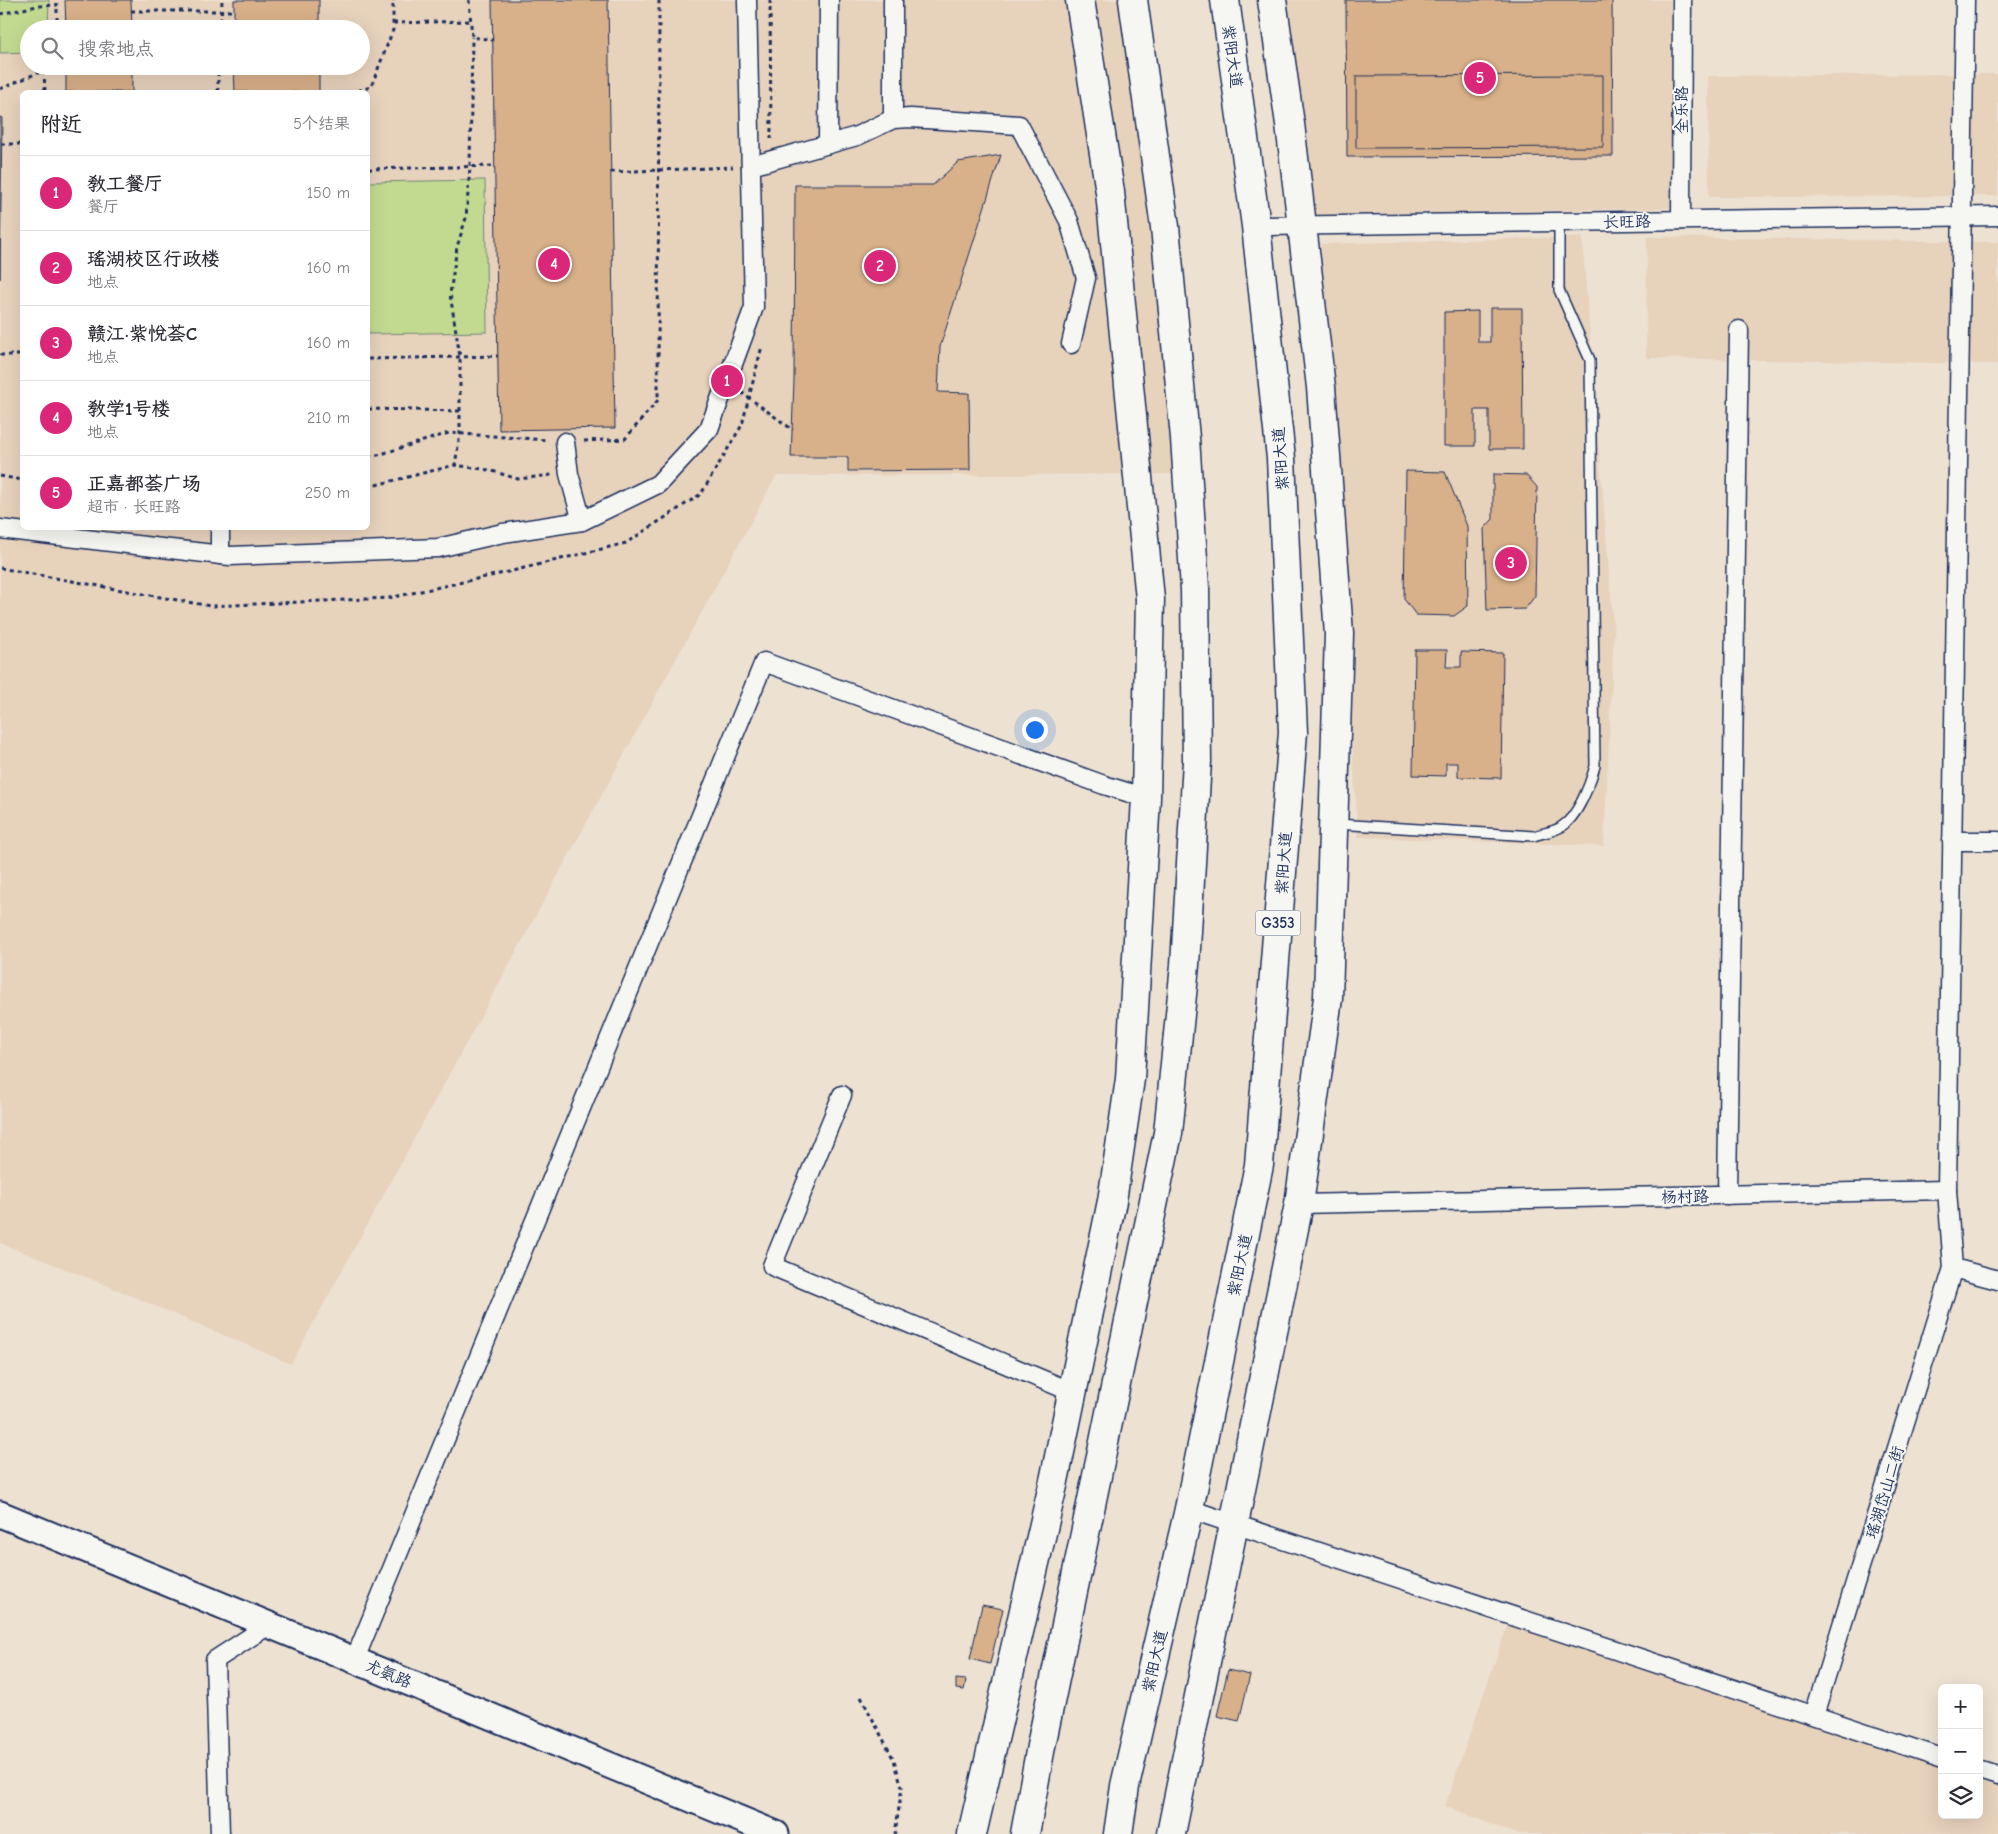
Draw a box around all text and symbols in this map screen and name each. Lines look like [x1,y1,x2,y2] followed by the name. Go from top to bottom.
[20,20,370,75] search box
[1219,23,1245,89] street label: 紫阳大道
[38,34,66,62] icon: search
[78,38,154,60] text: 搜索地点
[1464,59,1496,97] pin: 5
[1673,86,1691,134] street label: 全乐路
[40,112,82,136] text: 附近
[293,115,350,133] text: 5个结果
[87,173,163,195] text: 教工餐厅
[53,184,59,202] text: 1
[307,184,350,202] text: 150 m
[87,198,119,216] text: 餐厅
[1603,213,1651,231] street label: 长旺路
[538,245,570,283] pin: 4
[864,247,896,285] pin: 2
[87,248,220,270] text: 瑶湖校区行政楼
[52,259,60,277] text: 2
[307,259,350,277] text: 160 m
[87,273,119,291] text: 地点
[87,323,197,345] text: 赣江·紫悦荟C
[52,334,60,352] text: 3
[307,334,350,352] text: 160 m
[87,348,119,366] text: 地点
[711,362,743,400] pin: 1
[87,398,170,420] text: 教学1号楼
[52,409,60,427] text: 4
[307,409,350,427] text: 210 m
[87,423,119,441] text: 地点
[1270,426,1292,491] street label: 紫阳大道
[87,473,201,495] text: 正嘉都荟广场
[52,484,60,502] text: 5
[305,484,350,502] text: 250 m
[87,498,181,516] text: 超市 · 长旺路
[1495,544,1527,582] pin: 3
[1022,717,1048,743] your location
[1273,831,1295,896] street label: 紫阳大道
[1256,910,1300,936] road number: G353
[1661,1188,1709,1206] street label: 杨村路
[1225,1232,1255,1298] street label: 紫阳大道
[1862,1444,1908,1541] street label: 瑶湖岱山二街
[1139,1628,1171,1694] street label: 紫阳大道
[363,1656,414,1692] street label: 尤氨路
[1938,1684,1983,1819] map controls
[1938,1684,1983,1729] button: +
[1938,1729,1983,1774] button: −
[1938,1774,1983,1819] button: layers

